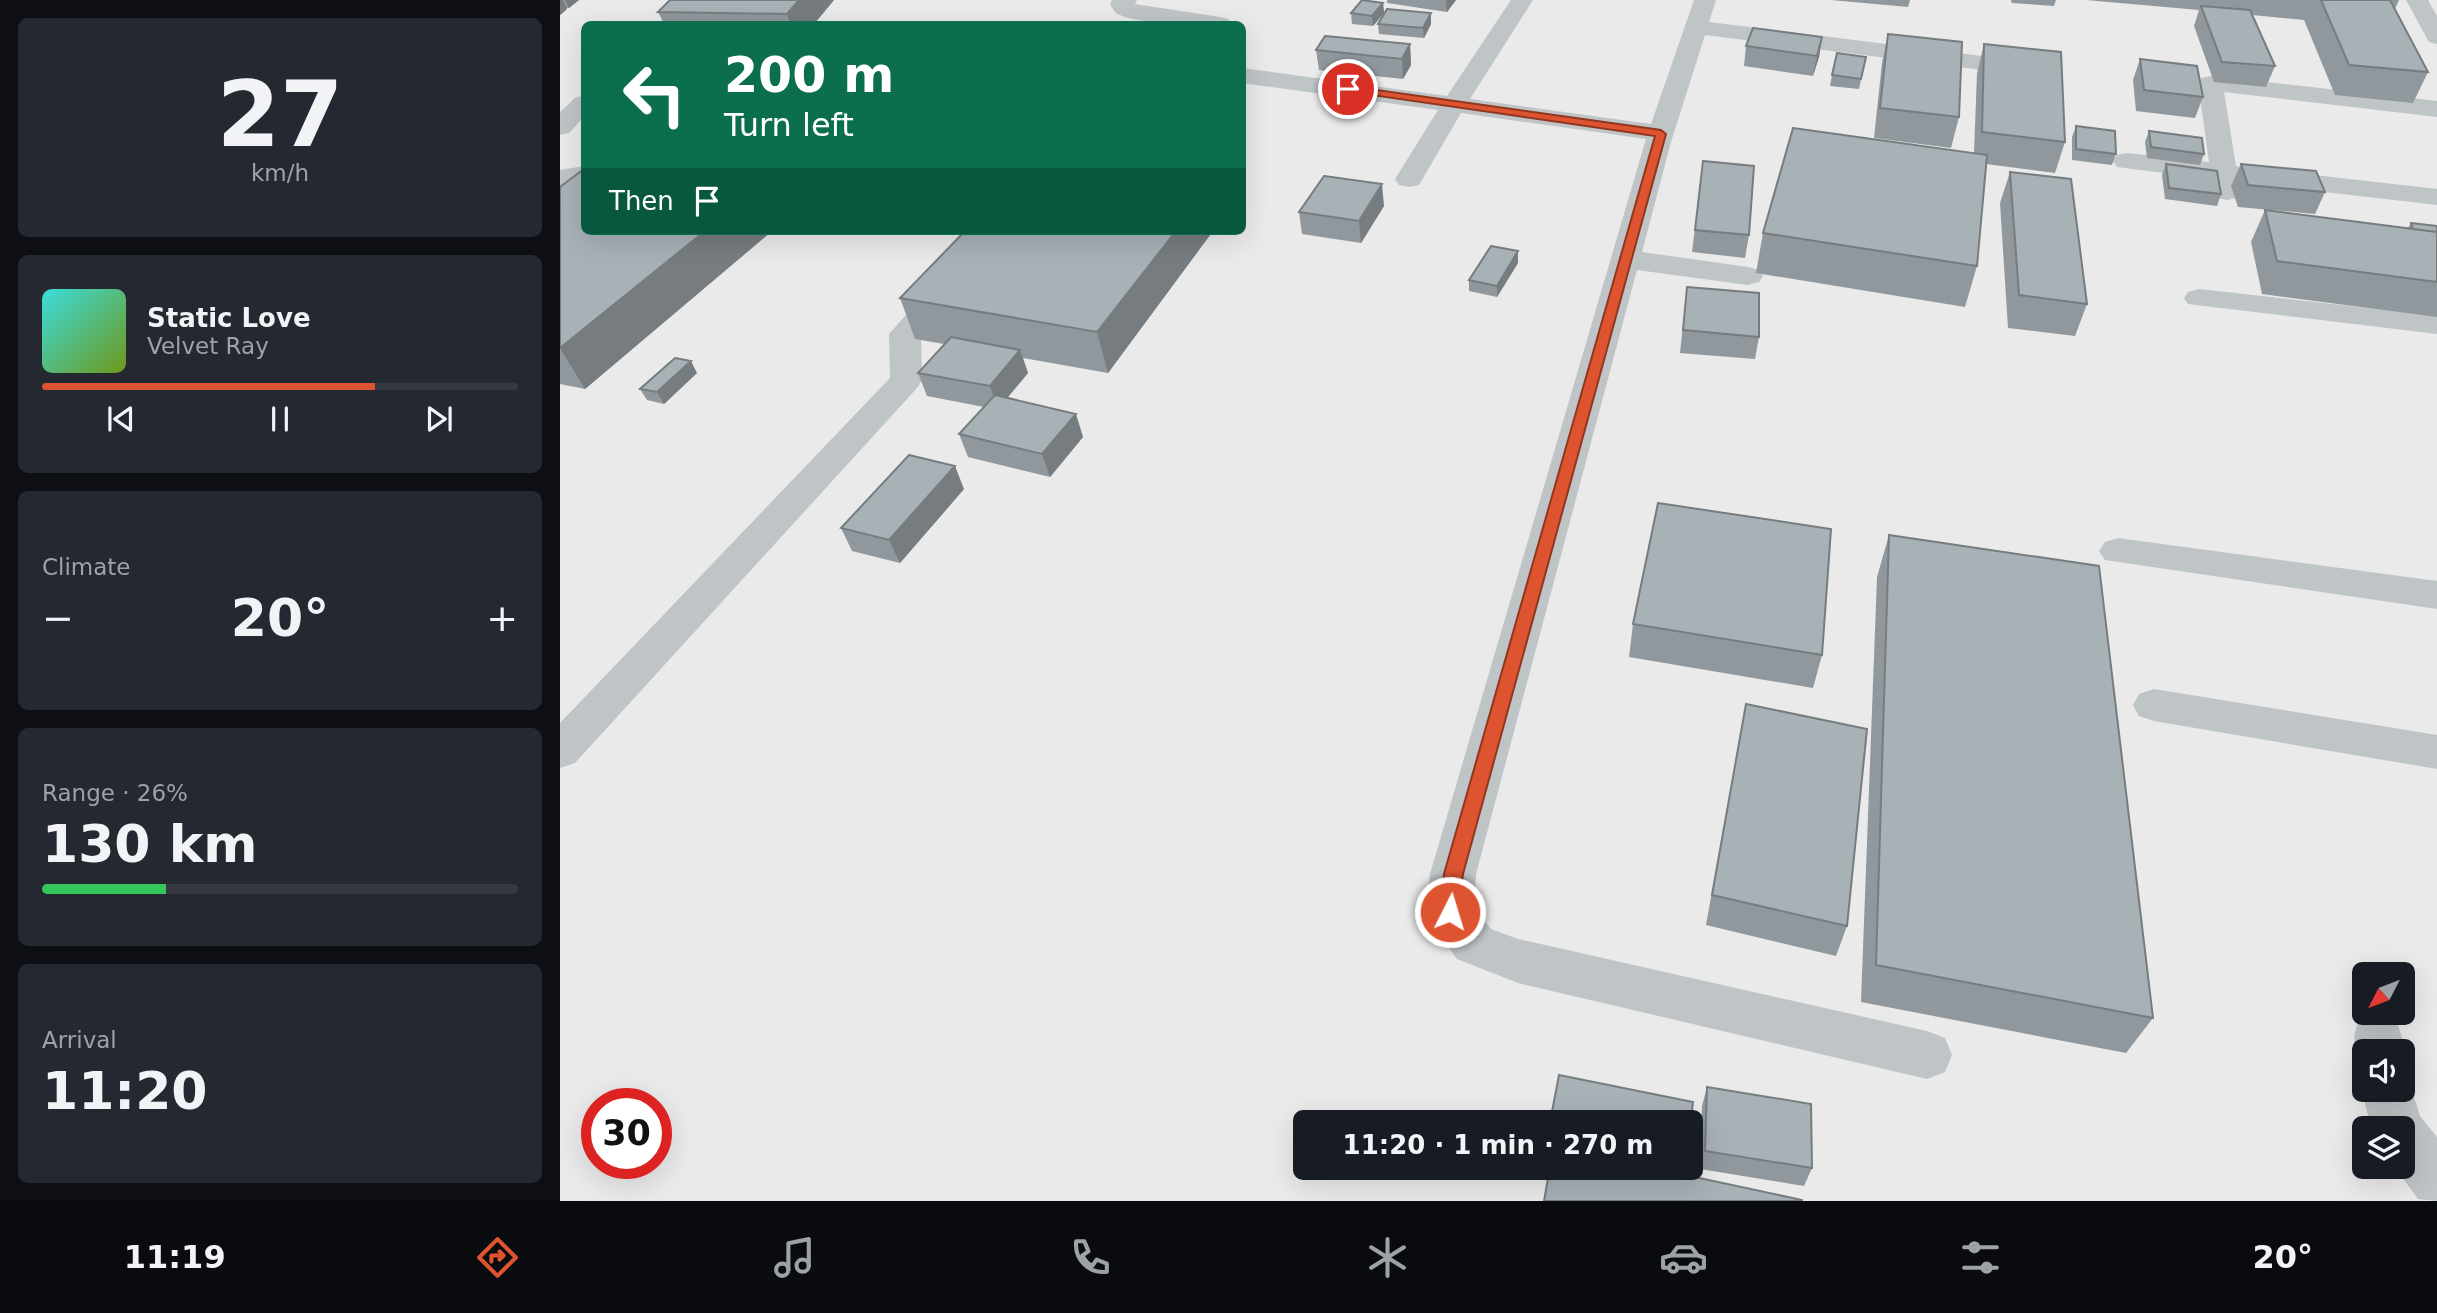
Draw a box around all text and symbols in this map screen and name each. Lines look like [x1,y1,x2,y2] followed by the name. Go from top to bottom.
[724,47,894,104] text: 200 m
[609,49,700,140] icon: left
[1318,59,1378,119] pin
[217,62,343,167] text: 27
[1329,70,1367,108] icon: arrive
[724,106,854,144] text: Turn left
[251,160,309,186] text: km/h
[688,182,726,220] icon: arrive
[609,186,674,216] text: Then
[147,303,311,333] text: Static Love
[147,333,269,359] text: Velvet Ray
[102,400,140,438] icon: previous
[261,400,299,438] icon: pause
[420,400,458,438] icon: next
[42,554,131,580] text: Climate
[231,588,329,648] text: 20°
[42,596,74,640] text: −
[486,596,518,640] text: +
[42,780,188,806] text: Range · 26%
[42,814,257,874] text: 130 km
[1413,875,1487,949] position arrow
[2352,962,2415,1026] north arrow
[2352,962,2415,1179] map controls
[42,1027,117,1053] text: Arrival
[2352,1039,2415,1102] button: sound
[42,1061,208,1121] text: 11:20
[581,1088,672,1179] speed limit sign: 30
[2352,1116,2415,1179] button: layers
[1343,1130,1653,1160] text: 11:20 · 1 min · 270 m
[473,1233,522,1282] icon: directions
[770,1233,819,1282] icon: music
[1066,1233,1115,1282] icon: phone
[1363,1233,1412,1282] icon: climate
[1659,1233,1708,1282] icon: car
[1956,1233,2005,1282] icon: filters
[124,1238,226,1276] text: 11:19
[2253,1238,2313,1276] text: 20°

